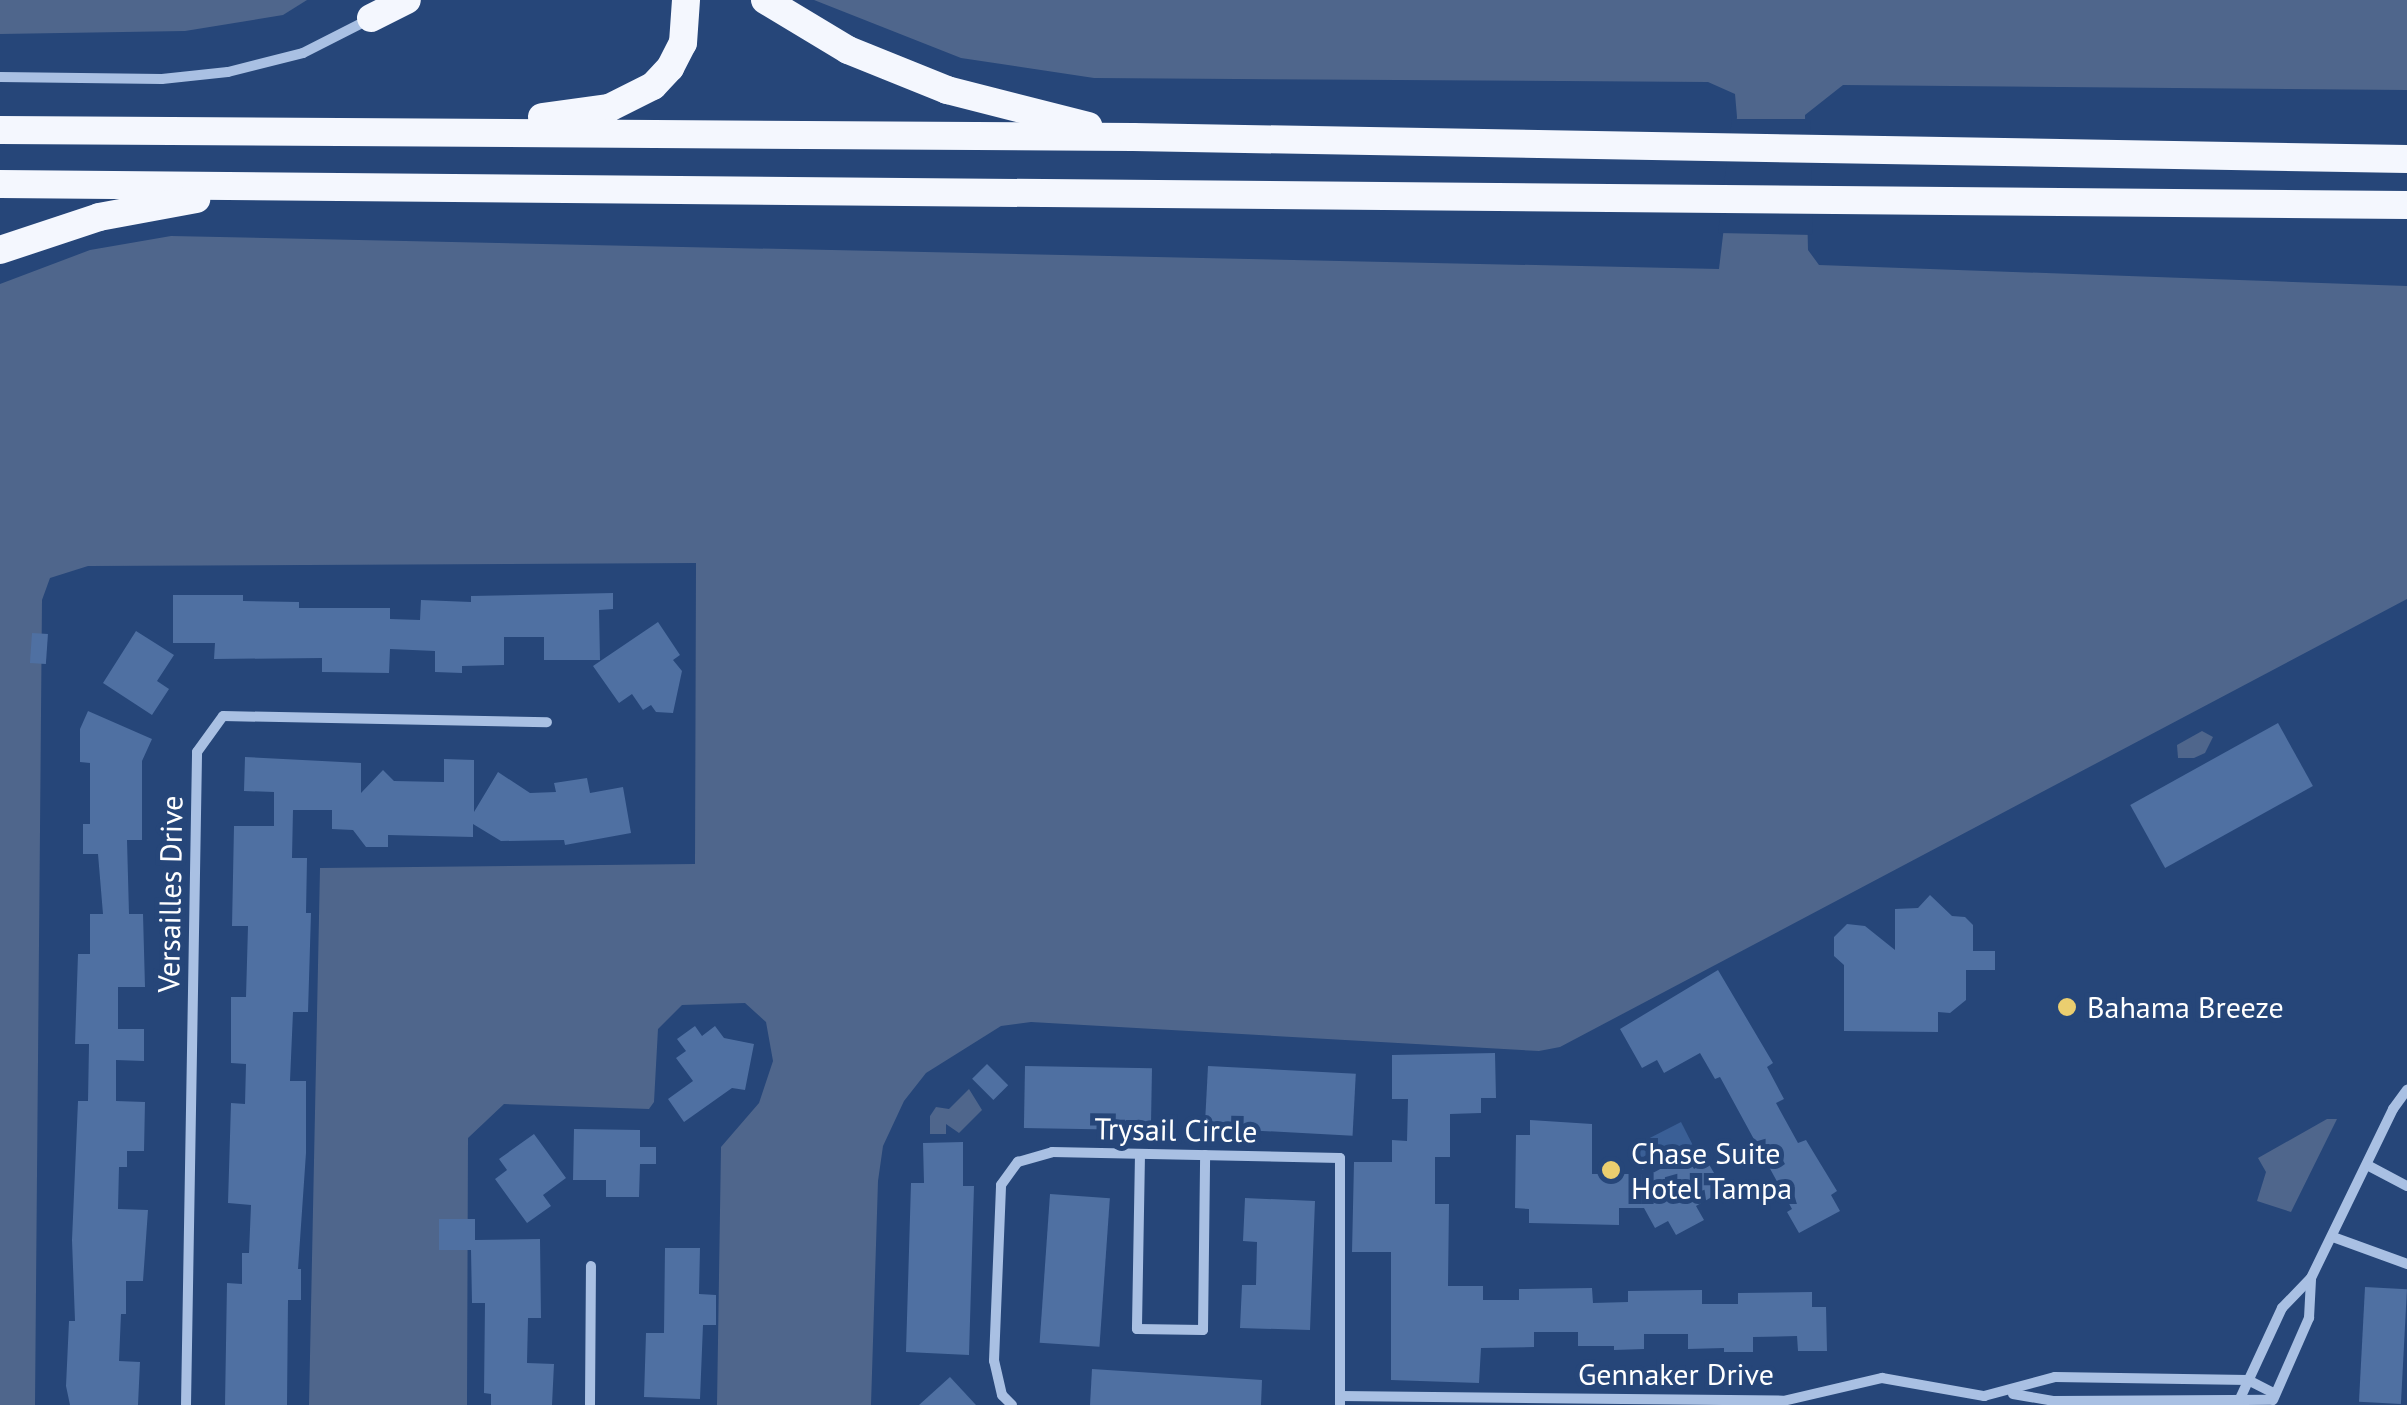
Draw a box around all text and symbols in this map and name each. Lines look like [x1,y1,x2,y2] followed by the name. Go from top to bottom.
[150,795,190,993] street label: Versailles Drive
[2087,989,2284,1025] place label: Bahama Breeze
[2056,996,2078,1018] marker: Bahama Breeze
[1094,1111,1258,1149] street label: Trysail Circle
[1631,1135,1793,1206] place label: Chase Suite Hotel Tampa
[1600,1159,1622,1181] marker: Chase Suite Hotel Tampa
[1578,1356,1774,1392] street label: Gennaker Drive

